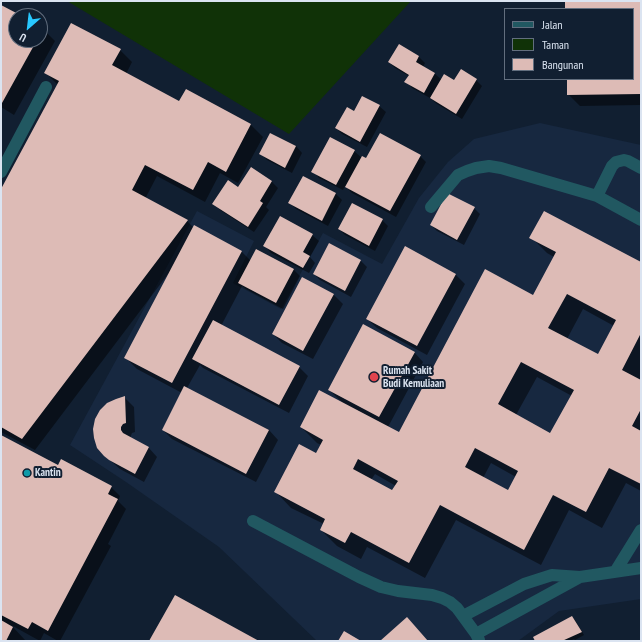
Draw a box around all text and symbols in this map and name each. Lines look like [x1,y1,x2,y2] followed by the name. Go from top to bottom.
[8,8,48,48] north arrow
[504,8,634,80] legend
[542,17,563,32] text: Jalan
[17,30,29,45] text: U
[542,37,569,52] text: Taman
[542,57,583,72] text: Bangunan
[383,364,444,390] place label: Rumah Sakit Budi Kemuliaan
[368,371,380,383] marker: Rumah Sakit Budi Kemuliaan
[35,466,61,480] place label: Kantin
[22,468,32,478] marker: Kantin

